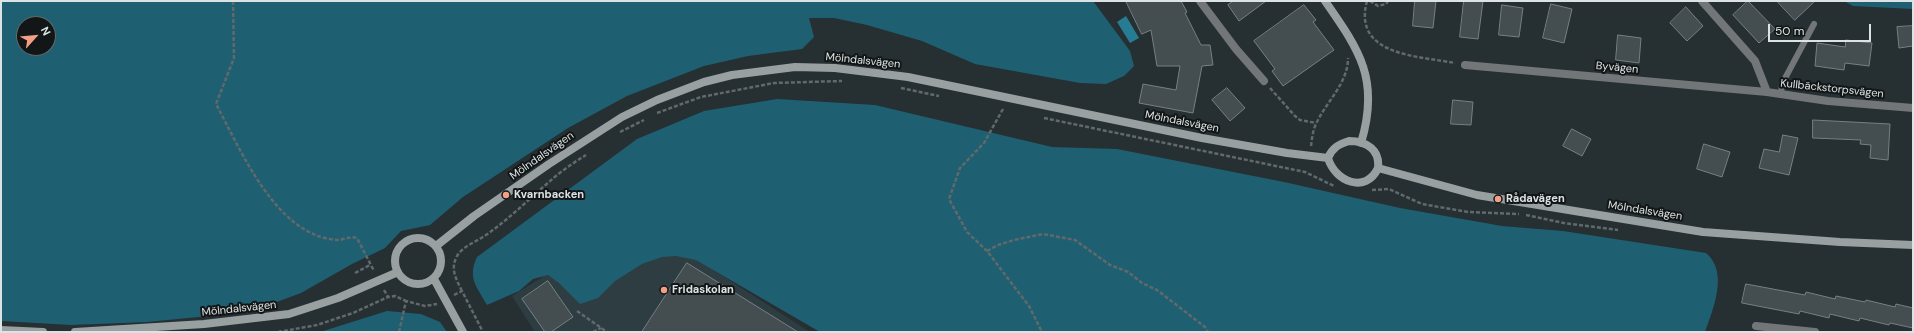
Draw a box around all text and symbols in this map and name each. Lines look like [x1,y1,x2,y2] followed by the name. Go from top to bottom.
[16,16,56,56] north arrow
[1770,16,1873,42] scale bar
[1775,23,1804,39] text: 50 m
[38,24,54,38] text: N
[825,51,901,71] street label: Mölndalsvägen
[1595,60,1639,76] street label: Byvägen
[1780,77,1884,101] street label: Kullbäckstorpsvägen
[1144,108,1220,136] street label: Mölndalsvägen
[507,129,577,183] street label: Mölndalsvägen
[514,188,584,202] place label: Kvarnbacken
[501,190,511,200] marker: Kvarnbacken
[1506,192,1565,206] place label: Rådavägen
[1493,194,1503,204] marker: Rådavägen
[1607,199,1683,223] street label: Mölndalsvägen
[672,283,734,297] place label: Fridaskolan
[659,285,669,295] marker: Fridaskolan
[201,299,277,319] street label: Mölndalsvägen

